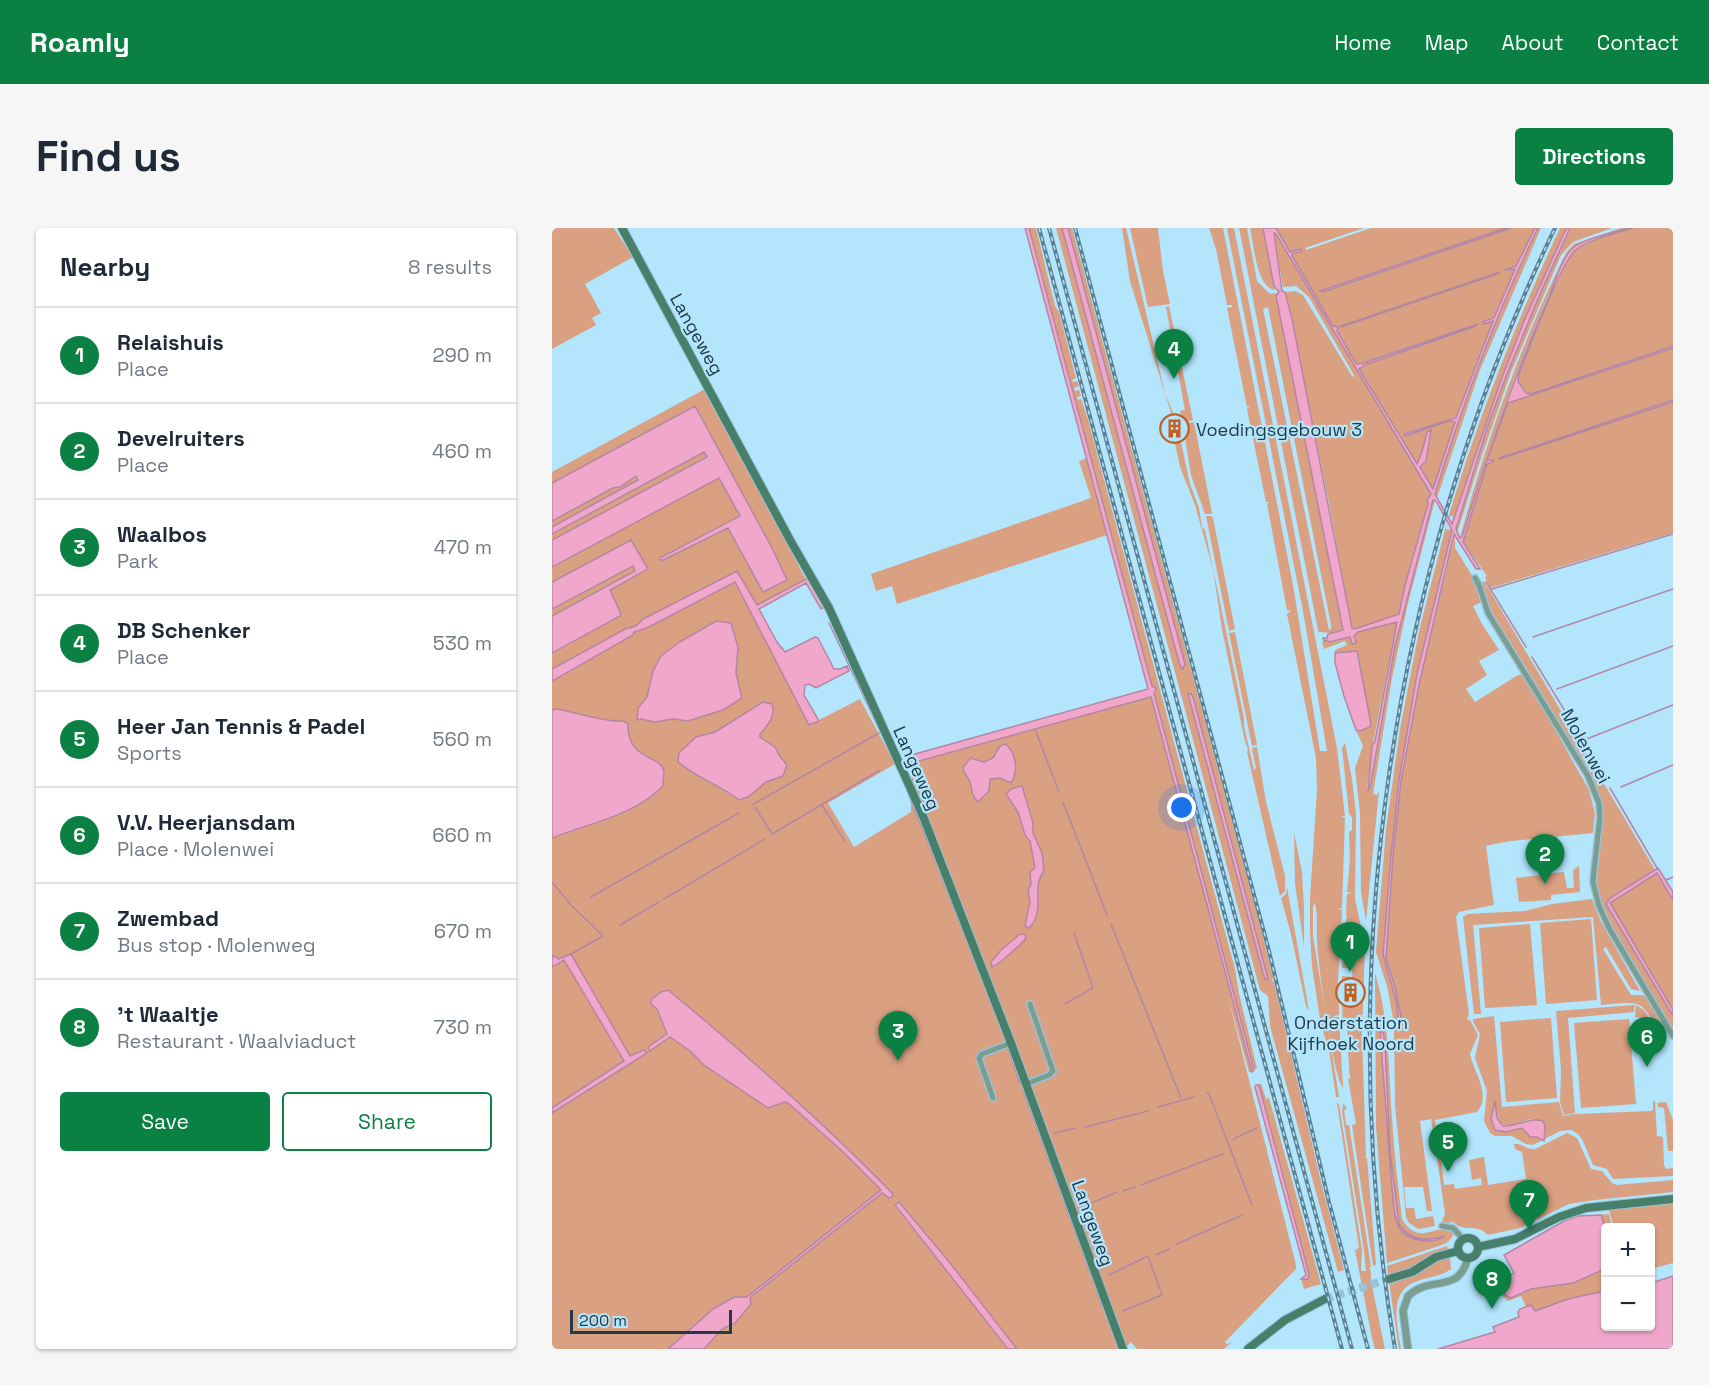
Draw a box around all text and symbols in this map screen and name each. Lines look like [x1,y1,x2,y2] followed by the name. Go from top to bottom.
[30,24,130,60] text: Roamly
[1334,29,1392,56] text: Home
[1425,29,1469,56] text: Map
[1502,29,1564,56] text: About
[1597,29,1679,56] text: Contact
[1515,128,1673,185] button: Directions
[36,130,181,183] text: Find us
[60,250,150,284] text: Nearby
[408,254,492,280] text: 8 results
[665,289,729,379] street label: Langeweg
[117,328,224,356] text: Relaishuis
[1154,330,1194,379] pin: 4
[75,342,84,368] text: 1
[433,342,492,368] text: 290 m
[117,356,169,382] text: Place
[1159,413,1191,445] building icon: Voedingsgebouw 3
[1196,418,1362,441] place label: Voedingsgebouw 3
[117,424,245,452] text: Develruiters
[74,438,85,464] text: 2
[432,438,492,464] text: 460 m
[117,452,169,478] text: Place
[117,520,207,548] text: Waalbos
[73,534,86,560] text: 3
[434,534,492,560] text: 470 m
[117,548,159,574] text: Park
[117,616,251,644] text: DB Schenker
[73,630,86,656] text: 4
[433,630,492,656] text: 530 m
[117,644,169,670] text: Place
[1556,705,1616,787] street label: Molenwei
[117,712,365,740] text: Heer Jan Tennis & Padel
[888,722,946,814] street label: Langeweg
[74,726,86,752] text: 5
[433,726,492,752] text: 560 m
[117,740,182,766] text: Sports
[1167,793,1196,822] your location
[117,808,296,836] text: V.V. Heerjansdam
[73,822,86,848] text: 6
[432,822,492,848] text: 660 m
[1526,834,1564,884] pin: 2
[117,836,274,862] text: Place · Molenwei
[117,904,219,932] text: Zwembad
[74,918,85,944] text: 7
[434,918,492,944] text: 670 m
[1330,922,1370,972] pin: 1
[117,932,316,958] text: Bus stop · Molenweg
[1335,977,1367,1009] building icon: Onderstation Kijfhoek Noord
[117,1000,219,1028] text: 't Waaltje
[1287,1011,1415,1055] place label: Onderstation Kijfhoek Noord
[878,1012,918,1061] pin: 3
[74,1014,86,1040] text: 8
[433,1014,492,1040] text: 730 m
[1628,1018,1666,1067] pin: 6
[117,1028,356,1054] text: Restaurant · Waalviaduct
[60,1092,270,1151] button: Save
[282,1092,492,1151] button: Share
[1428,1122,1468,1172] pin: 5
[1067,1177,1119,1269] street label: Langeweg
[1510,1180,1548,1230] pin: 7
[1601,1223,1655,1331] map controls
[1601,1223,1655,1277] button: +
[1472,1260,1512,1309] pin: 8
[1601,1277,1655,1331] button: −
[570,1307,732,1334] scale bar
[579,1310,627,1331] text: 200 m

